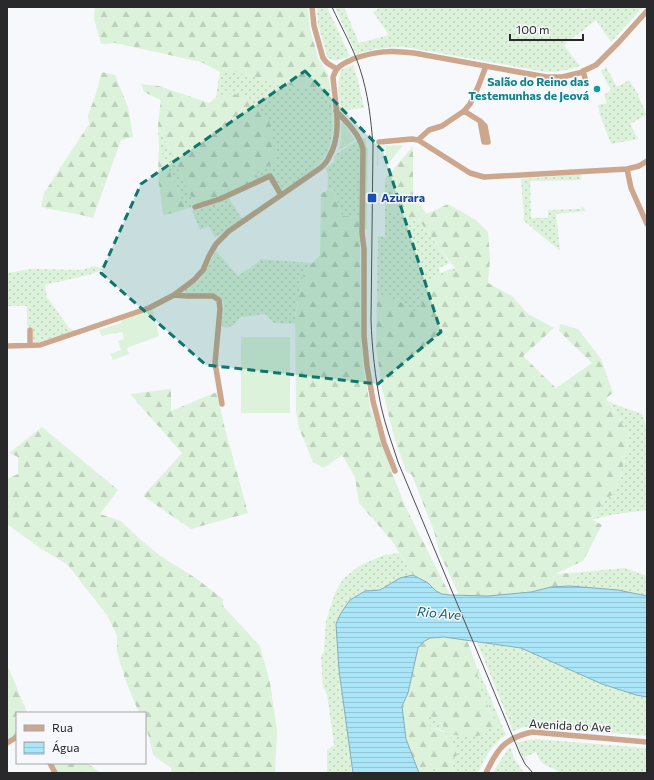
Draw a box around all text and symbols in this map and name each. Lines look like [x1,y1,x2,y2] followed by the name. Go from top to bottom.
[510,16,583,42] scale bar
[516,22,550,36] text: 100 m
[468,74,589,103] place label: Salão do Reino das Testemunhas de Jeová
[592,84,602,94] marker: Salão do Reino das Testemunhas de Jeová
[381,190,425,204] place label: Azurara
[366,192,378,204] marker: Azurara
[416,603,462,623] water label: Rio Ave
[16,712,146,764] legend
[529,716,611,734] street label: Avenida do Ave
[52,720,73,734] text: Rua
[52,740,80,754] text: Água

